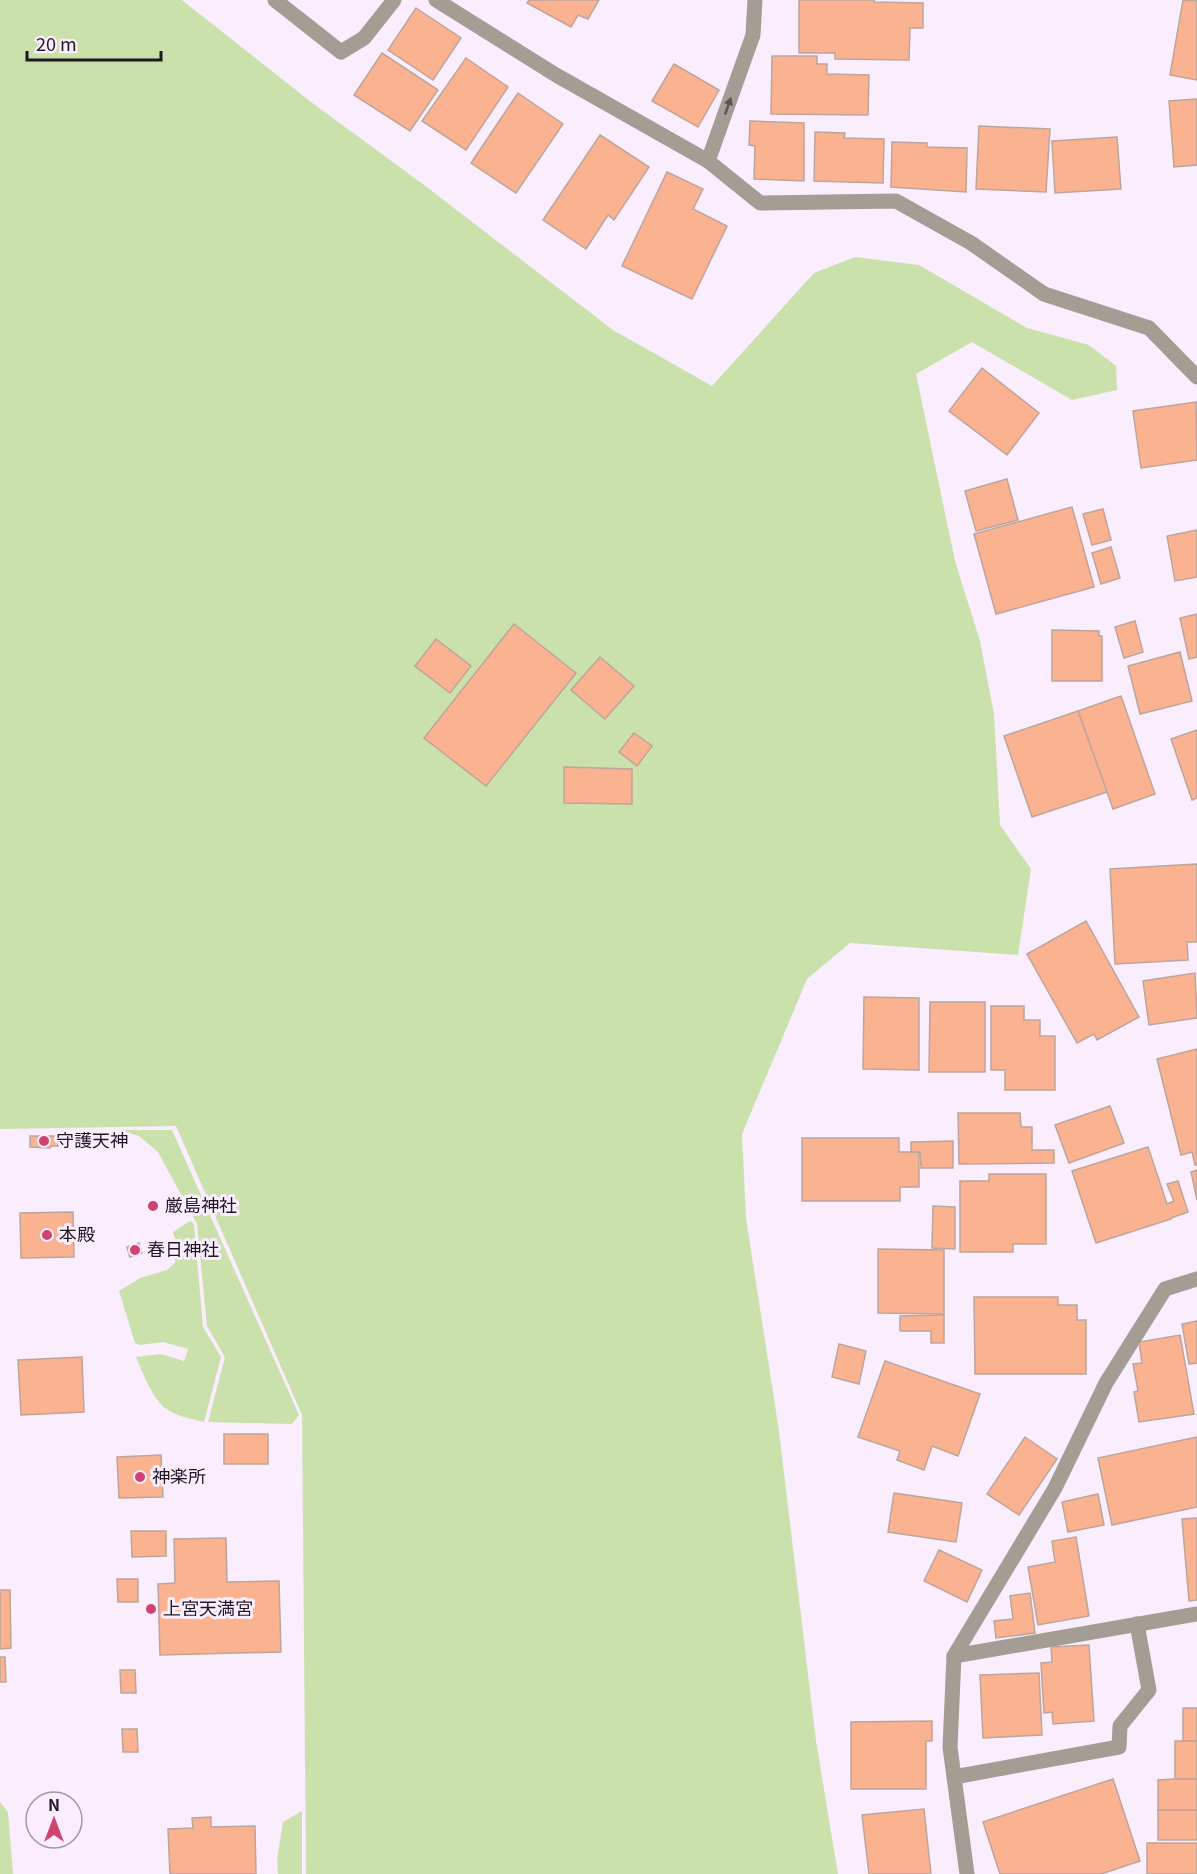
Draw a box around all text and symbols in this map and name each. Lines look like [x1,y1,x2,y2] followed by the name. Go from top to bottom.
[27,24,160,62] scale bar
[36,30,77,56] text: 20 m
[723,97,733,115] one-way arrow
[56,1126,128,1152] place label: 守護天神
[37,1134,51,1148] marker: 守護天神
[165,1191,237,1217] place label: 厳島神社
[146,1199,160,1213] marker: 厳島神社
[59,1220,95,1246] place label: 本殿
[40,1228,54,1242] marker: 本殿
[147,1235,219,1261] place label: 春日神社
[128,1243,142,1257] marker: 春日神社
[152,1462,206,1488] place label: 神楽所
[133,1470,147,1484] marker: 神楽所
[163,1594,253,1620] place label: 上宮天満宮
[144,1602,158,1616] marker: 上宮天満宮
[24,1790,84,1850] north arrow
[48,1792,60,1816] text: N

